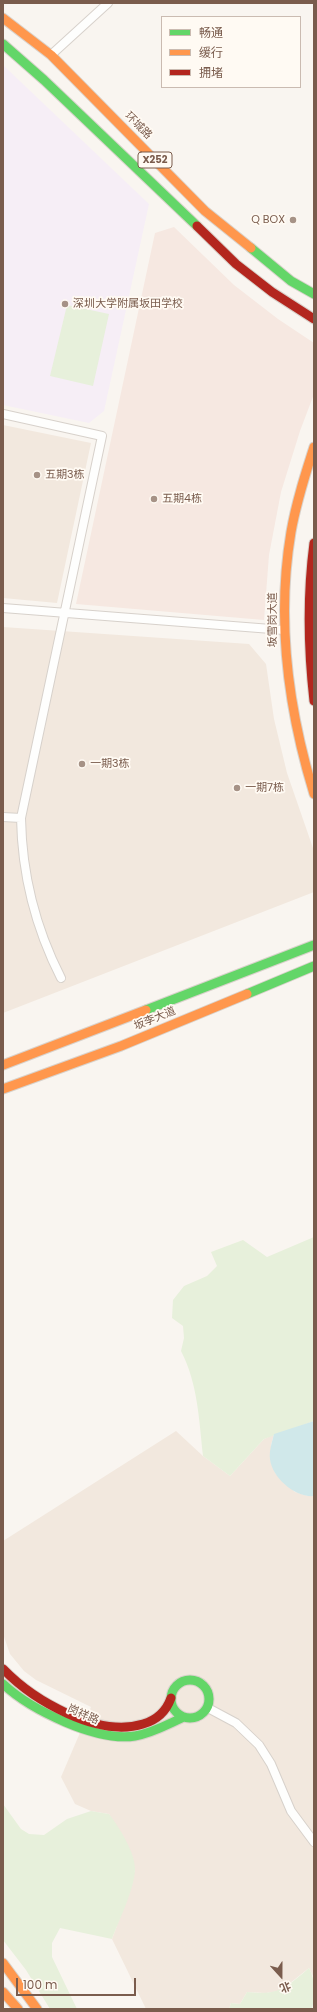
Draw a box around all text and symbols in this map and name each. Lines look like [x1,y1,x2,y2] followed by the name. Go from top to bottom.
[161,16,301,88] legend
[199,24,223,41] text: 畅通
[199,44,223,61] text: 缓行
[199,64,223,81] text: 拥堵
[122,110,154,142] street label: 环城路
[138,152,172,168] road number: X252
[251,213,285,227] place label: Q BOX
[288,215,298,225] marker: Q BOX
[73,297,183,311] place label: 深圳大学附属坂田学校
[60,299,70,309] marker: 深圳大学附属坂田学校
[45,468,84,482] place label: 五期3栋
[32,470,42,480] marker: 五期3栋
[162,492,202,506] place label: 五期4栋
[149,494,159,504] marker: 五期4栋
[266,593,280,647] street label: 坂雪岗大道
[90,757,129,771] place label: 一期3栋
[77,759,87,769] marker: 一期3栋
[245,781,284,795] place label: 一期7栋
[232,783,242,793] marker: 一期7栋
[132,1005,178,1033] street label: 坂李大道
[65,1702,101,1728] street label: 岗祥路
[261,1956,301,1996] north arrow
[18,1970,138,1996] scale bar
[23,1976,57,1993] text: 100 m
[277,1978,293,1997] text: 北

